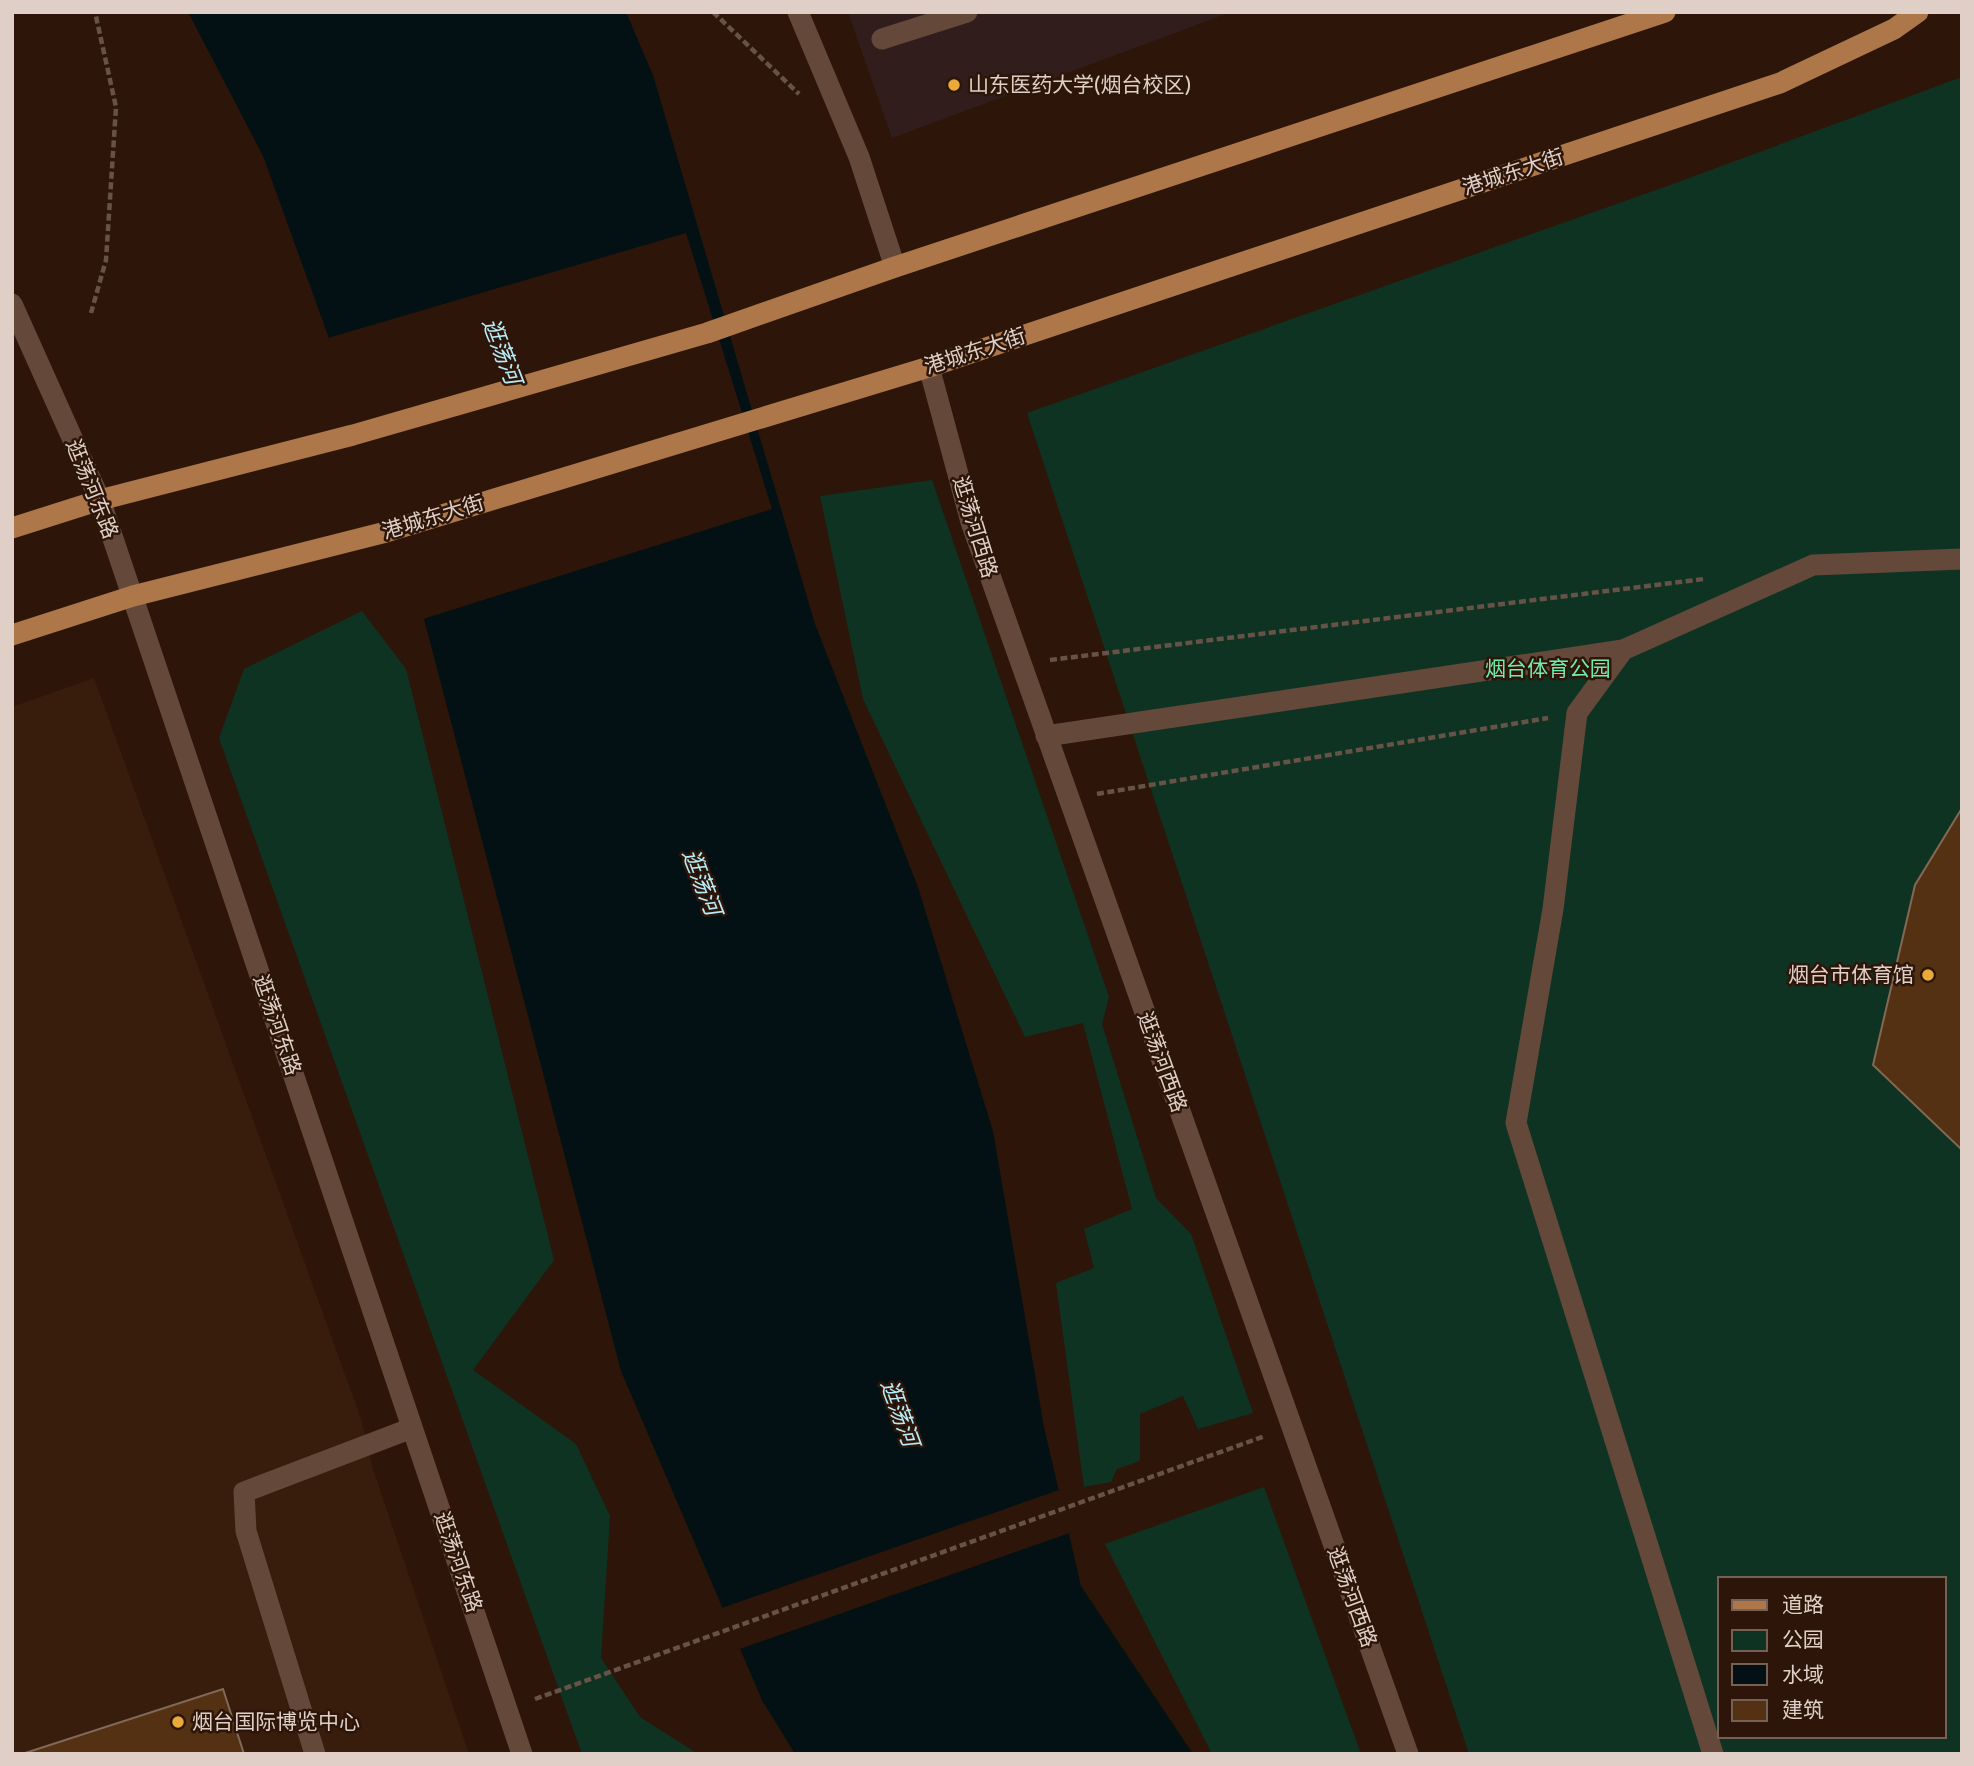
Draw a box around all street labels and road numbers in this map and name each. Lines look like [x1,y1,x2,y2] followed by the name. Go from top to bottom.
[1459,144,1567,201] street label: 港城东大街
[921,323,1029,380] street label: 港城东大街
[60,436,123,543] street label: 逛荡河东路
[947,473,1002,581] street label: 逛荡河西路
[379,490,487,545] street label: 港城东大街
[248,971,305,1079] street label: 逛荡河东路
[1132,1009,1191,1116] street label: 逛荡河西路
[429,1508,486,1616] street label: 逛荡河东路
[1322,1544,1381,1651] street label: 逛荡河西路

